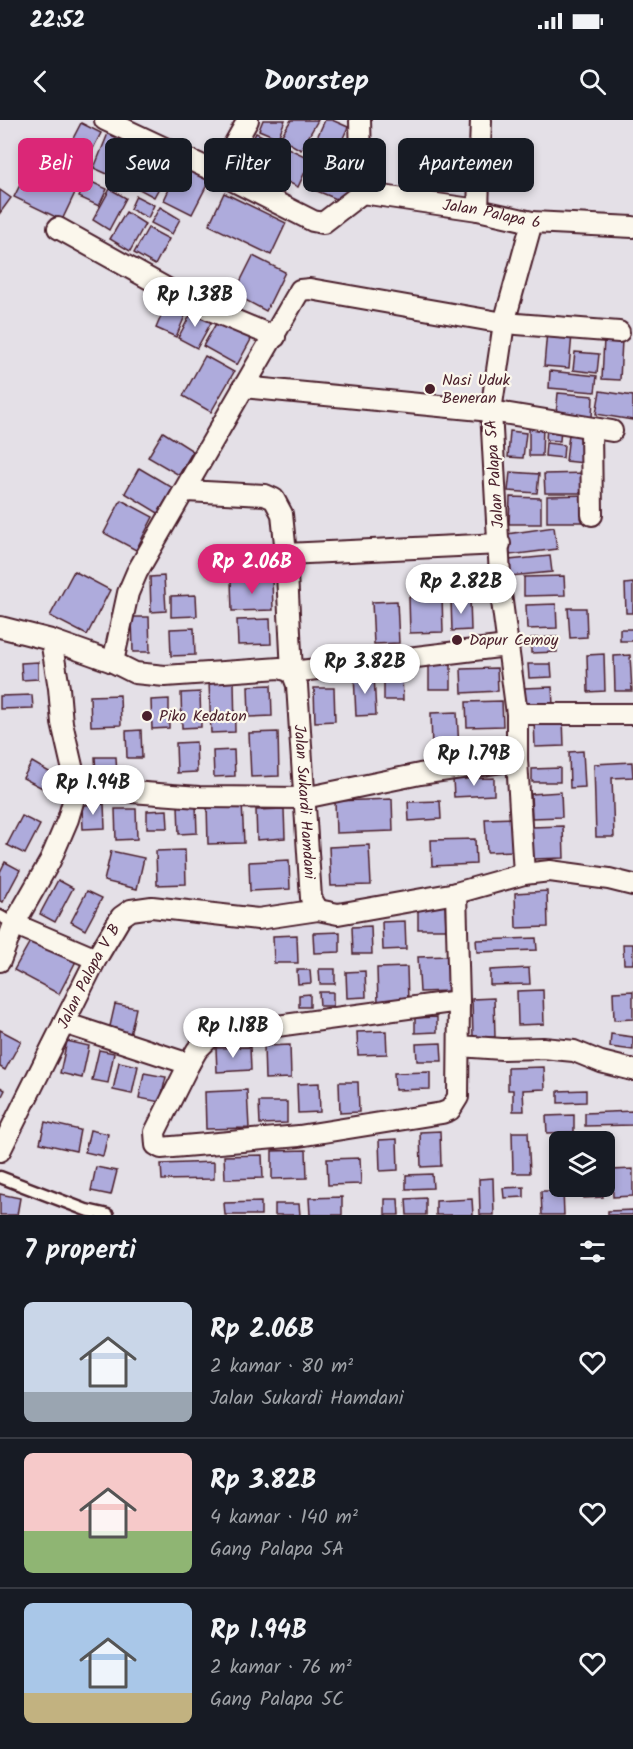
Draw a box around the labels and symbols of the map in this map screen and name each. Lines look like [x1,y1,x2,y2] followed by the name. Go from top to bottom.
[441,192,541,235] street label: Jalan Palapa 6
[133,277,257,328] pin: Rp 1.38B
[442,368,511,411] place label: Nasi Uduk Beneran
[423,382,437,396] marker: Nasi Uduk Beneran
[479,419,511,529] street label: Jalan Palapa 5A
[190,544,314,595] pin: Rp 2.06B
[399,564,523,615] pin: Rp 2.82B
[469,628,559,653] place label: Dapur Cemoy
[450,633,464,647] marker: Dapur Cemoy
[303,644,427,695] pin: Rp 3.82B
[159,704,247,729] place label: Piko Kedaton
[140,709,154,723] marker: Piko Kedaton
[287,724,322,881] street label: Jalan Sukardi Hamdani
[412,736,536,787] pin: Rp 1.79B
[31,765,155,816] pin: Rp 1.94B
[51,919,127,1033] street label: Jalan Palapa V B
[171,1008,295,1059] pin: Rp 1.18B

